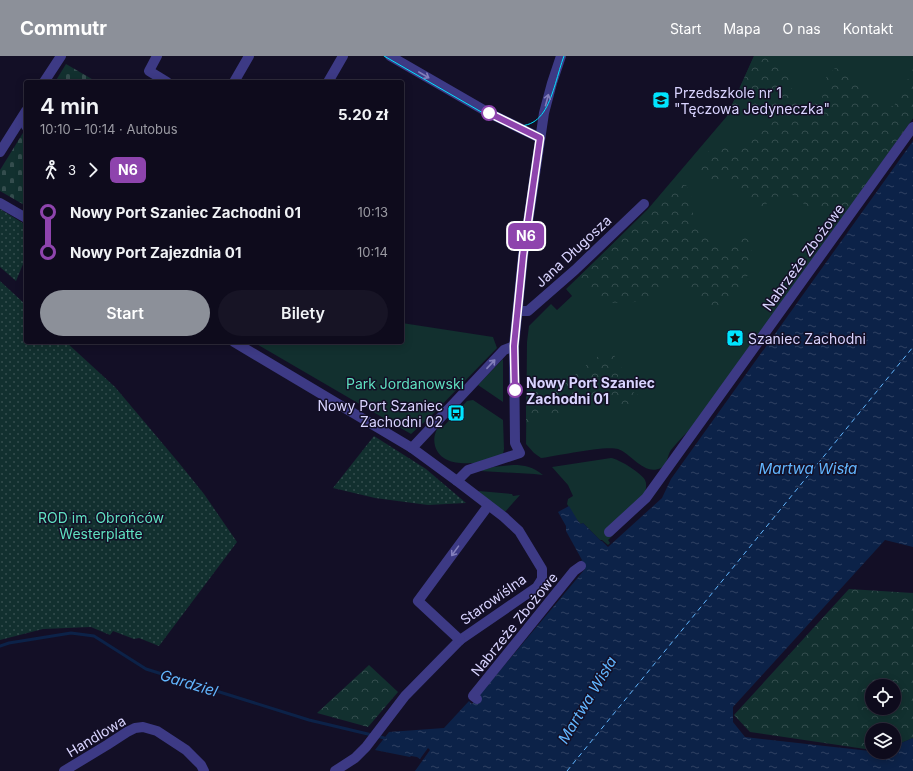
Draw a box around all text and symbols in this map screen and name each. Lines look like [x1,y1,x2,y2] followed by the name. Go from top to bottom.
[20,17,107,40] text: Commutr
[670,20,701,37] text: Start
[723,20,761,37] text: Mapa
[783,20,821,37] text: O nas
[843,20,893,37] text: Kontakt
[417,72,429,80] one-way arrow
[674,84,830,117] place label: Przedszkole nr 1 "Tęczowa Jedyneczka"
[651,90,671,110] school or university icon: Przedszkole nr 1 "Tęczowa Jedyneczka"
[40,93,99,119] text: 4 min
[544,94,552,107] one-way arrow
[338,105,388,124] text: 5.20 zł
[481,105,497,121] unlabelled marker
[40,121,178,137] text: 10:10 – 10:14 · Autobus
[40,159,62,181] icon: walk
[82,159,104,181] icon: forward
[118,161,138,178] text: N6
[68,162,76,178] text: 3
[759,200,847,314] street label: Nabrzeże Zbożowe
[70,203,301,222] text: Nowy Port Szaniec Zachodni 01
[357,204,388,220] text: 10:13
[531,211,615,291] street label: Jana Długosza
[508,223,544,249] line badge: N6
[516,227,536,244] text: N6
[70,243,241,262] text: Nowy Port Zajezdnia 01
[357,244,388,260] text: 10:14
[40,290,210,336] button: Start
[218,290,388,336] button: Bilety
[725,328,745,348] place icon: Szaniec Zachodni
[748,330,866,347] place label: Szaniec Zachodni
[486,359,496,369] one-way arrow
[526,374,655,407] place label: Nowy Port Szaniec Zachodni 01
[346,375,464,392] park label: Park Jordanowski
[507,382,523,398] marker: Nowy Port Szaniec Zachodni 01
[317,397,443,430] place label: Nowy Port Szaniec Zachodni 02
[446,403,466,423] bus stop icon: Nowy Port Szaniec Zachodni 02
[759,459,857,478] water label: Martwa Wisła
[38,509,164,542] park label: ROD im. Obrońców Westerplatte
[451,546,459,557] one-way arrow
[467,569,561,679] street label: Nabrzeże Zbożowe
[457,570,529,628] street label: Starowiślna
[554,653,620,747] water label: Martwa Wisła
[158,665,220,701] water label: Gardziel
[865,679,901,759] map controls
[865,679,901,715] button: locate
[63,712,129,760] street label: Handlowa
[865,723,901,759] button: layers

